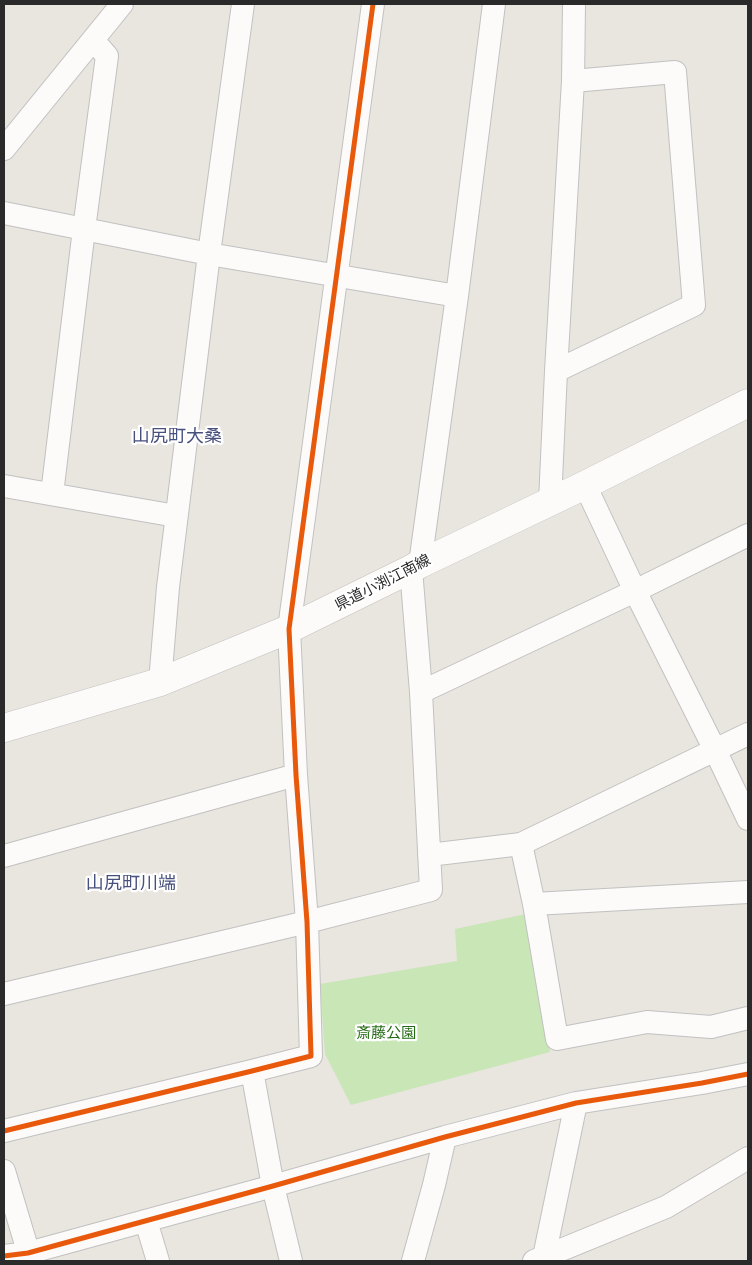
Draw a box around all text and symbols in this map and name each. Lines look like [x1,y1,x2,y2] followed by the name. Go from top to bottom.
[132,426,222,448] district label: 山尻町大桑
[332,551,434,615] street label: 県道小渕江南線
[86,873,176,895] district label: 山尻町川端
[356,1025,416,1043] park label: 斎藤公園

